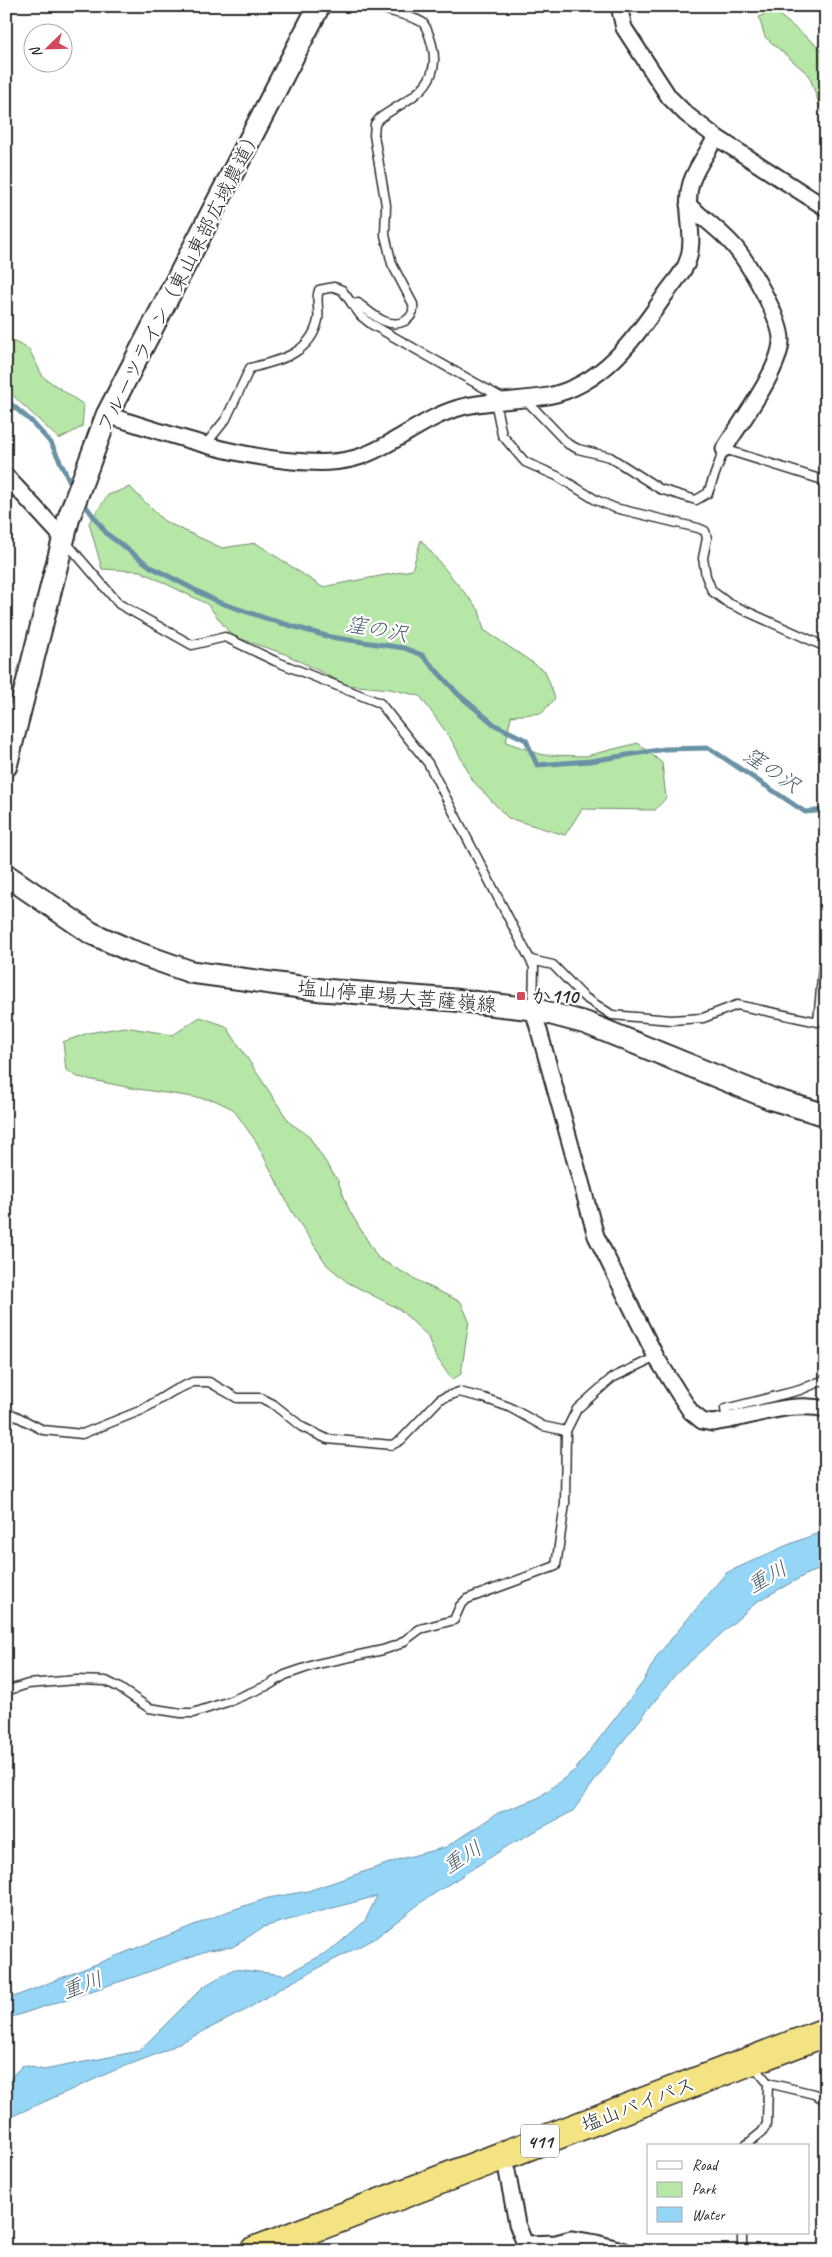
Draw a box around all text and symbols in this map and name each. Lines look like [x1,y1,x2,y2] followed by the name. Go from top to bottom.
[22,22,72,72] north arrow
[26,43,46,60] text: N
[91,124,267,437] street label: フルーツライン（東山東部広域農道）
[344,611,411,647] water label: 窪の沢
[739,742,806,799] water label: 窪の沢
[296,975,498,1018] street label: 塩山停車場大菩薩嶺線
[531,984,580,1009] place label: か110
[515,990,527,1002] marker: か110
[742,1555,792,1599] water label: 重川
[437,1835,487,1879] water label: 重川
[58,1966,106,2004] water label: 重川
[578,2071,698,2138] street label: 塩山バイパス
[521,2124,559,2158] road number: 411
[647,2144,810,2234] legend
[692,2156,719,2175] text: Road
[692,2180,717,2199] text: Park
[692,2206,726,2225] text: Water

